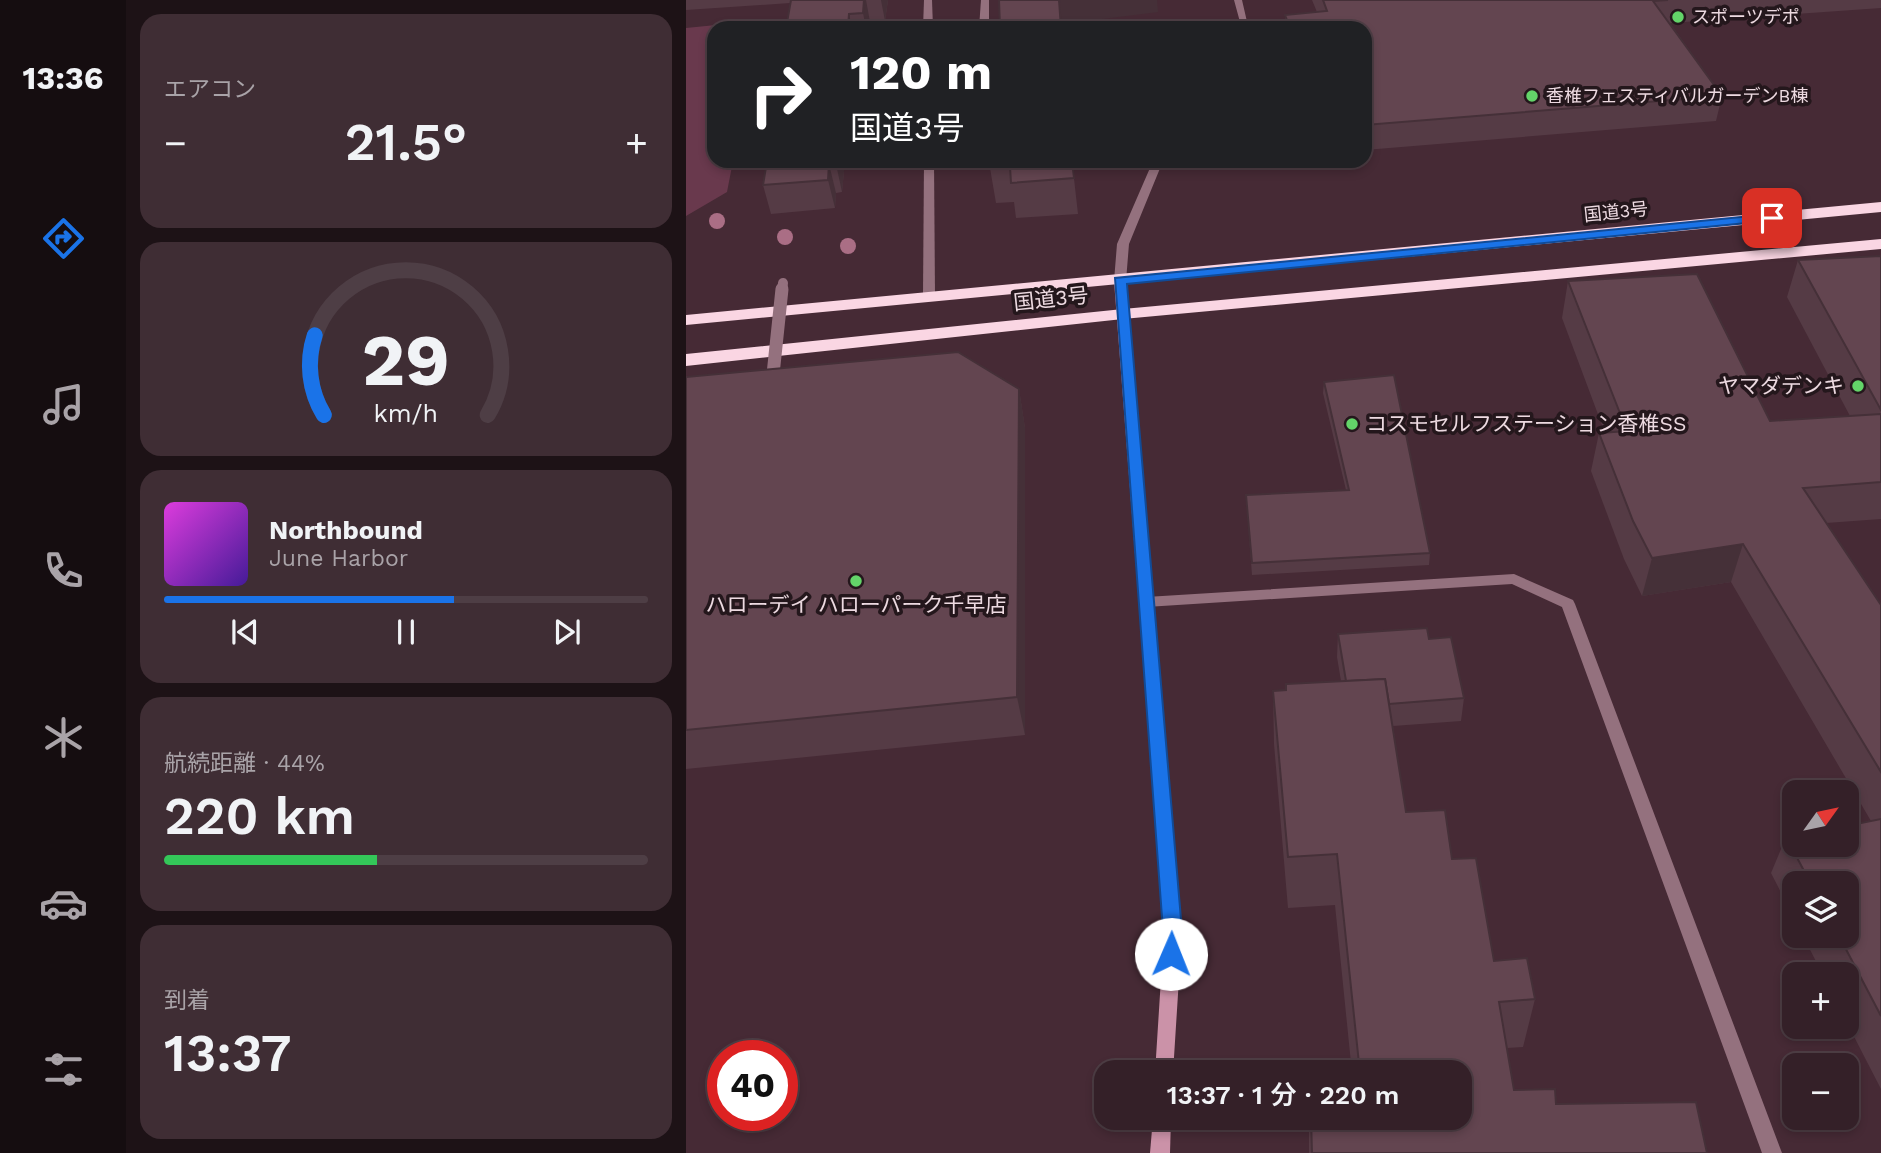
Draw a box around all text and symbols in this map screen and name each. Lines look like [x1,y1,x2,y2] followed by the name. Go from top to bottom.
[1692,6,1800,27] place label: スポーツデポ
[1670,9,1686,25] marker: スポーツデポ
[850,43,992,101] text: 120 m
[735,49,826,140] icon: right
[22,59,104,97] text: 13:36
[164,76,256,103] text: エアコン
[1546,85,1808,106] place label: 香椎フェスティバルガーデンB棟
[1524,88,1540,104] marker: 香椎フェスティバルガーデンB棟
[850,109,965,147] text: 国道3号
[345,112,467,173] text: 21.5°
[164,121,187,165] text: −
[625,121,648,165] text: +
[1742,188,1802,248] pin
[1583,198,1649,225] street label: 国道3号
[1753,199,1791,237] icon: arrive
[39,214,88,263] icon: directions
[1012,282,1090,315] street label: 国道3号
[362,317,450,403] text: 29
[1718,373,1844,398] place label: ヤマダデンキ
[1850,378,1866,394] marker: ヤマダデンキ
[39,380,88,429] icon: music
[374,398,438,427] text: km/h
[1366,411,1687,436] place label: コスモセルフステーション香椎SS
[1344,416,1360,432] marker: コスモセルフステーション香椎SS
[269,515,423,545] text: Northbound
[269,545,408,572] text: June Harbor
[39,546,88,595] icon: phone
[848,573,864,589] marker: ハローデイ ハローパーク千早店
[706,592,1006,617] place label: ハローデイ ハローパーク千早店
[226,613,264,651] icon: previous
[387,613,425,651] icon: pause
[548,613,586,651] icon: next
[39,713,88,762] icon: climate
[164,750,325,777] text: 航続距離 · 44%
[1782,780,1858,858] north arrow
[1782,780,1859,1130] map controls
[164,786,355,847] text: 220 km
[1782,871,1859,948] button: layers
[39,879,88,928] icon: car
[1134,917,1208,991] position arrow
[1782,962,1859,1039] button: +
[164,987,210,1014] text: 到着
[164,1023,292,1084] text: 13:37
[707,1040,798,1131] speed limit sign: 40
[39,1045,88,1094] icon: filters
[1782,1053,1859,1130] button: −
[1167,1080,1399,1110] text: 13:37 · 1 分 · 220 m

